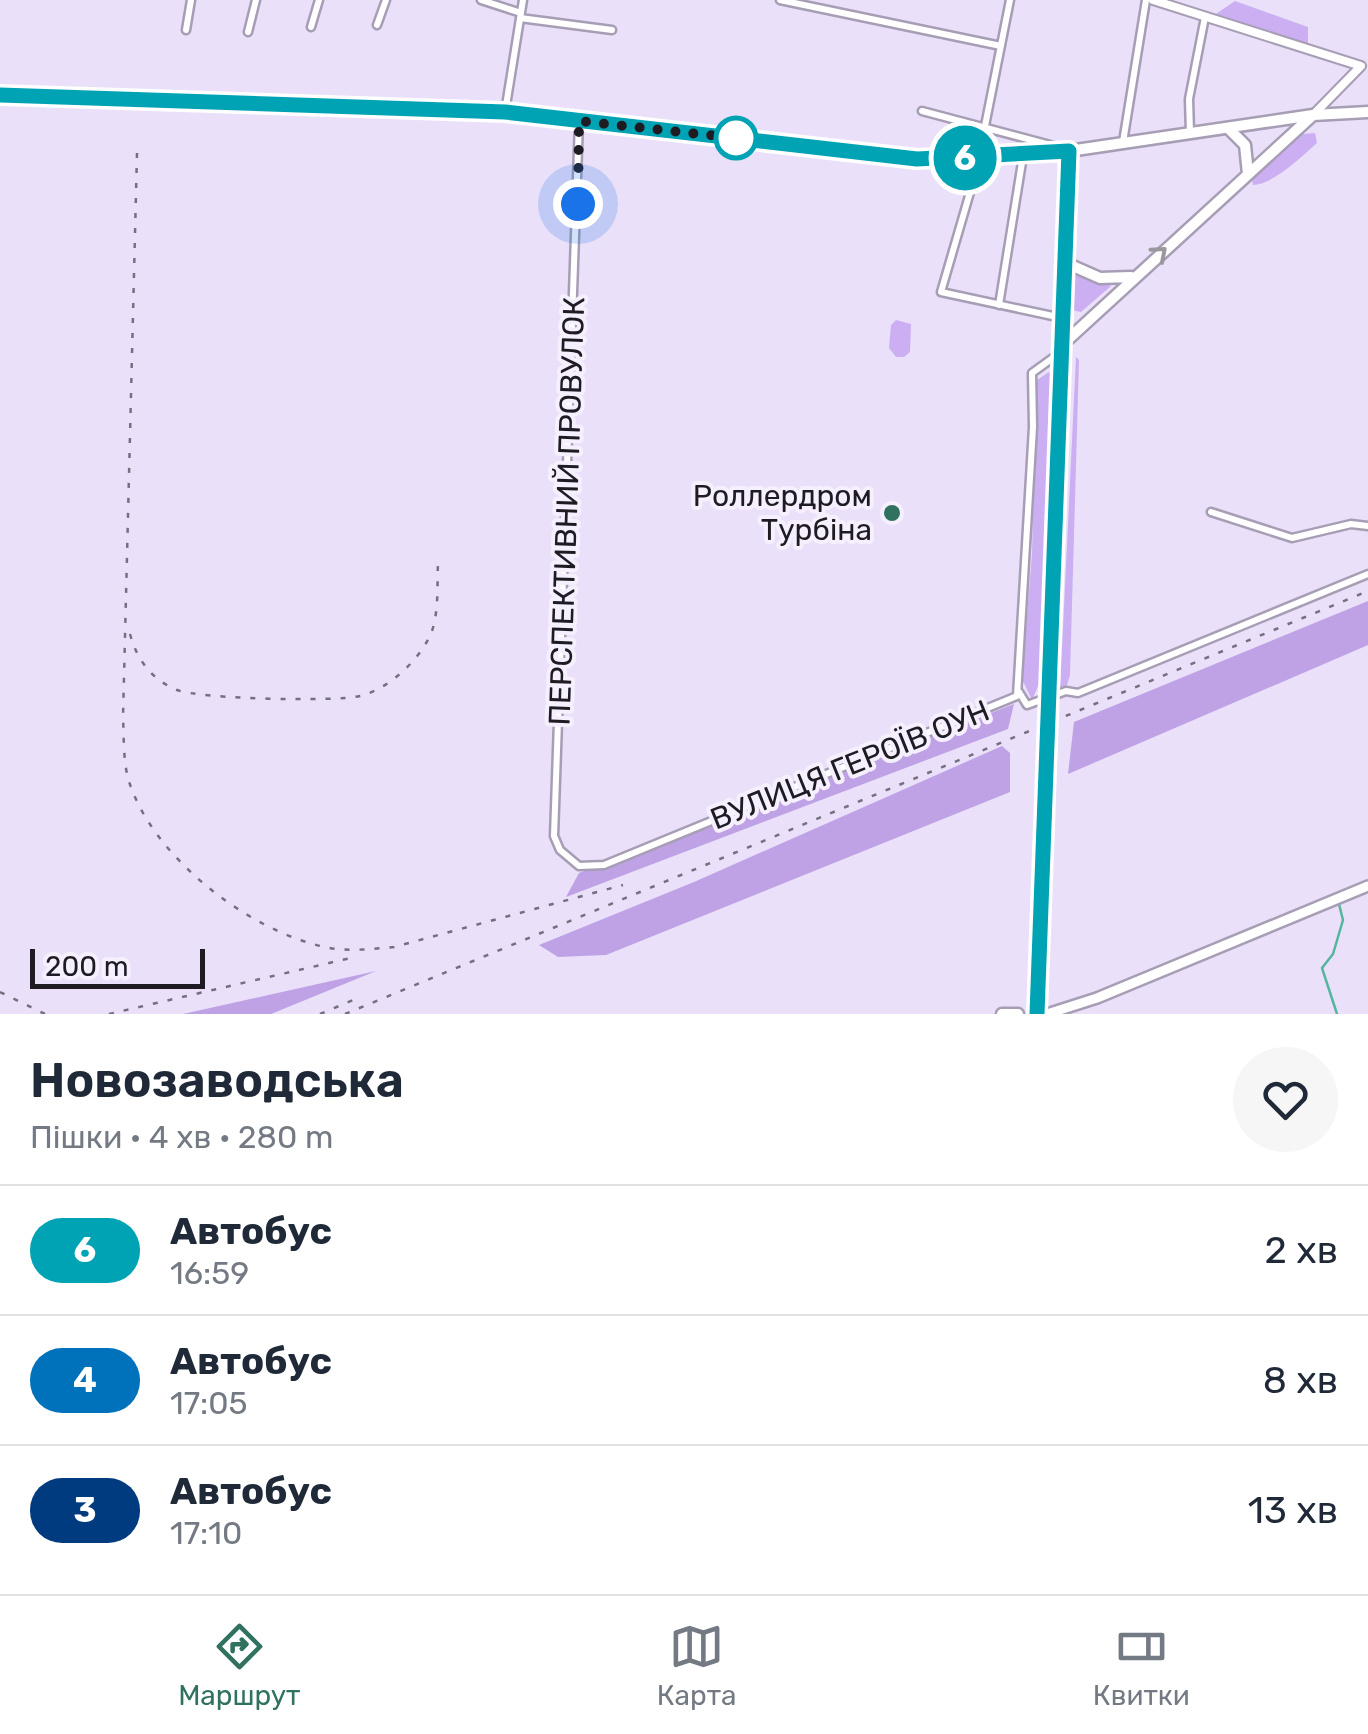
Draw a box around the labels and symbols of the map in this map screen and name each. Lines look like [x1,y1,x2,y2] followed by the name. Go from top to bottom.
[715,117,757,159] unlabelled marker
[932,126,998,190] line badge: 6
[553,179,603,229] your location
[1148,247,1166,265] one-way arrow
[542,296,592,726] street label: ПЕРСПЕКТИВНИЙ ПРОВУЛОК
[693,478,872,548] place label: Роллердром Турбіна
[881,502,903,524] marker: Роллердром Турбіна
[705,693,995,837] street label: ВУЛИЦЯ ГЕРОЇВ ОУН
[30,944,205,988] scale bar

